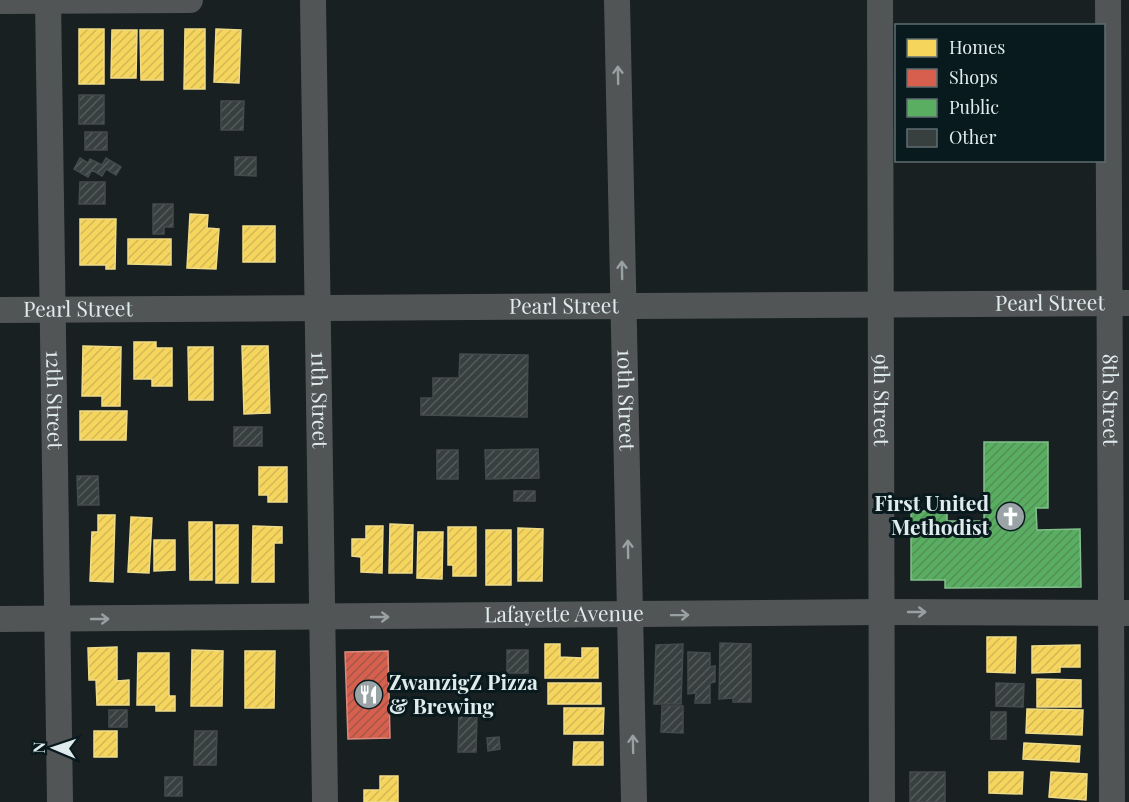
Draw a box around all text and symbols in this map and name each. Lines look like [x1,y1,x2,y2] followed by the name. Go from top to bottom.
[895,24,1105,162] legend
[949,35,1005,59] text: Homes
[613,65,624,85] one-way arrow
[949,65,998,89] text: Shops
[949,95,999,119] text: Public
[949,125,996,149] text: Other
[616,260,627,280] one-way arrow
[995,287,1106,316] street label: Pearl Street
[509,290,620,319] street label: Pearl Street
[23,293,134,322] street label: Pearl Street
[612,349,643,452] street label: 10th Street
[41,350,71,450] street label: 12th Street
[306,351,336,449] street label: 11th Street
[869,354,897,447] street label: 9th Street
[1098,354,1126,447] street label: 8th Street
[874,488,990,540] place label: First United Methodist
[994,500,1026,532] church icon: First United Methodist
[622,539,634,559] one-way arrow
[484,598,644,627] street label: Lafayette Avenue
[906,606,926,618] one-way arrow
[669,609,689,621] one-way arrow
[369,611,389,623] one-way arrow
[90,613,110,625] one-way arrow
[389,667,538,719] place label: ZwanzigZ Pizza & Brewing
[352,679,384,711] restaurant icon: ZwanzigZ Pizza & Brewing
[24,718,84,778] north arrow
[627,734,639,754] one-way arrow
[28,741,49,754] text: N

